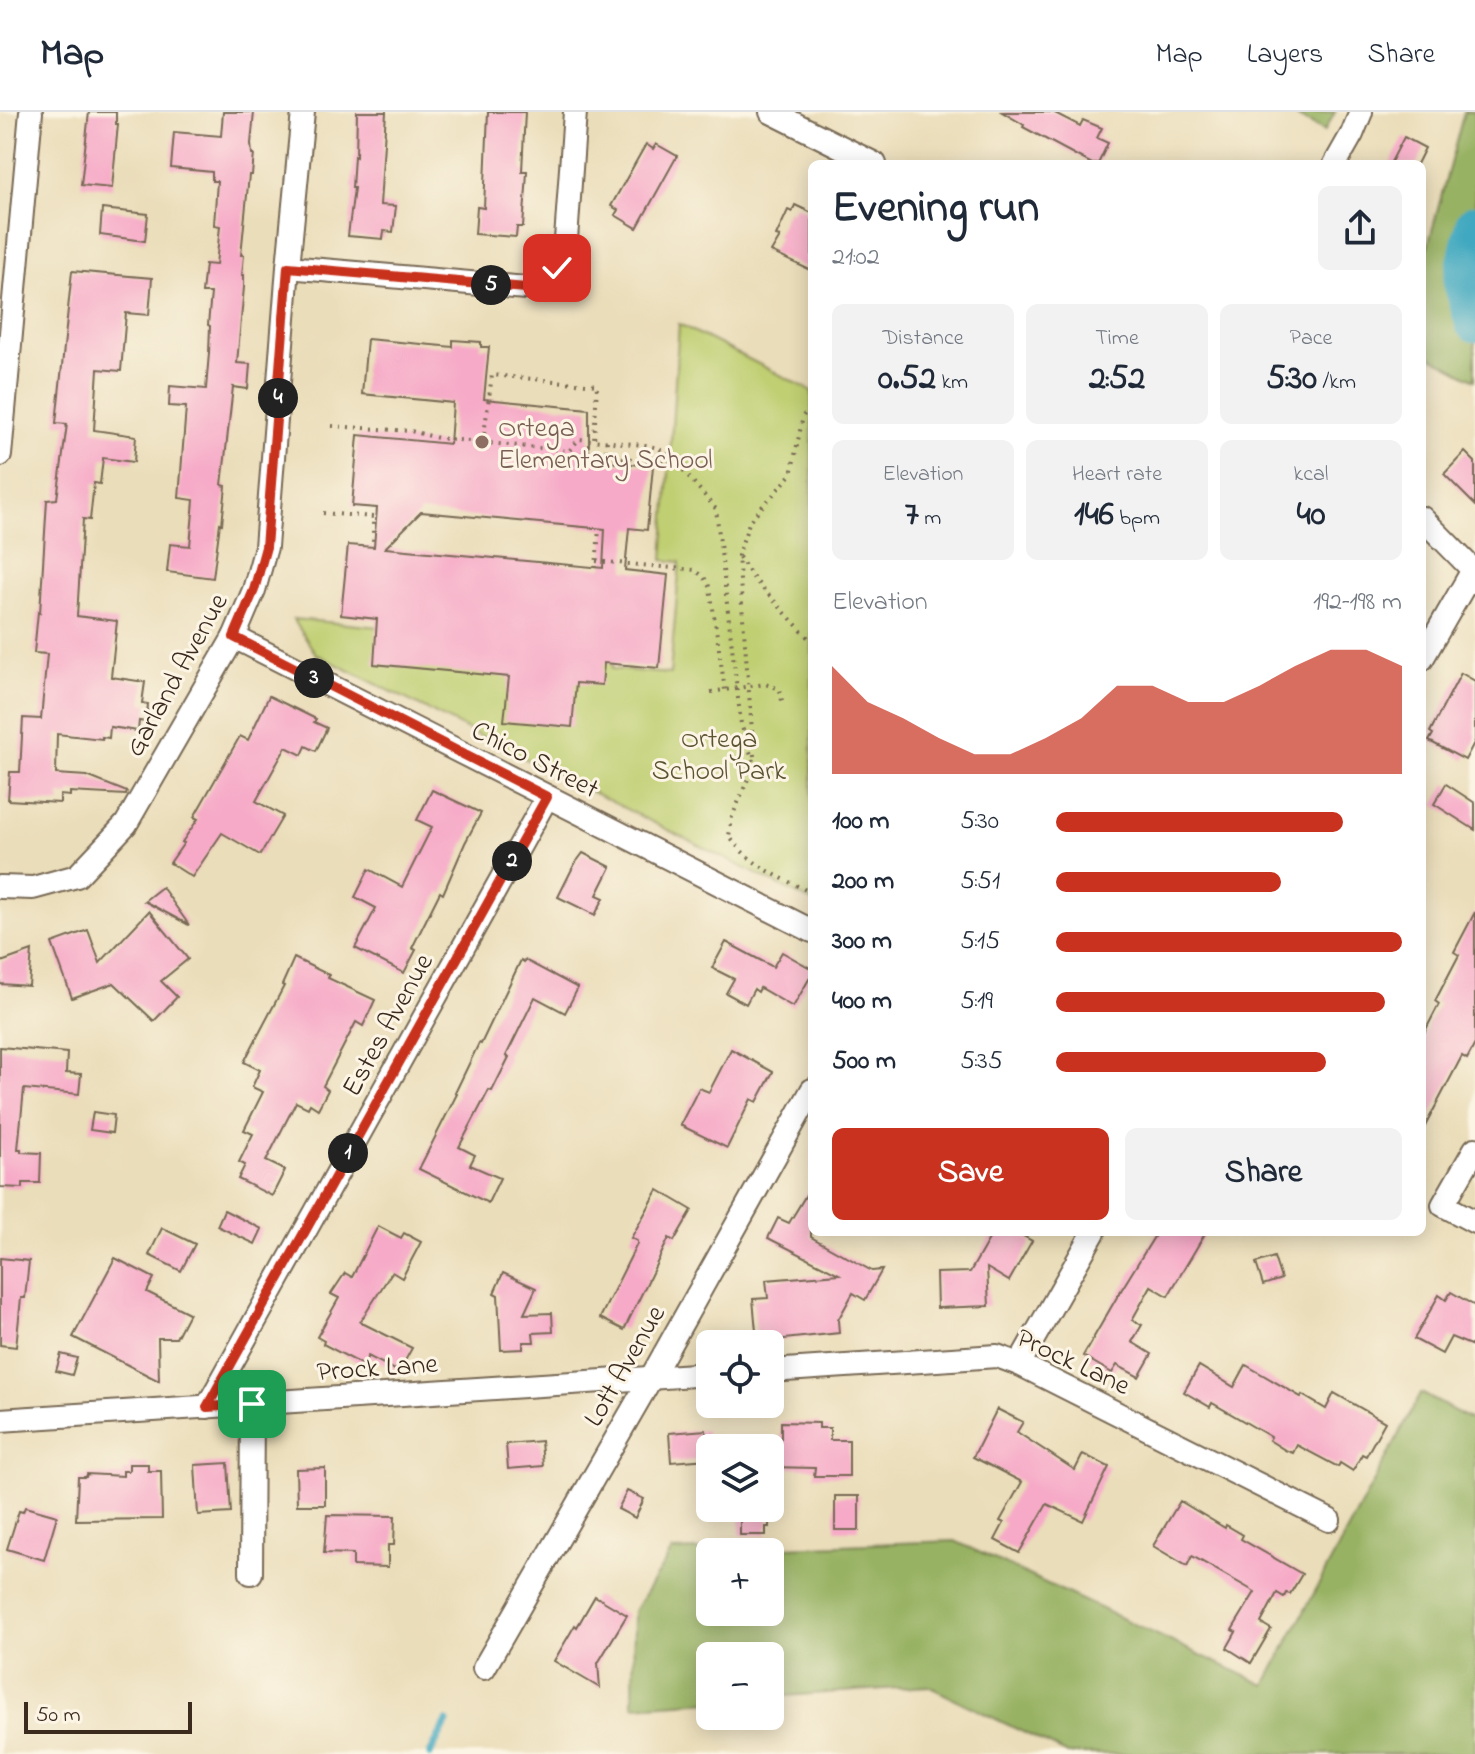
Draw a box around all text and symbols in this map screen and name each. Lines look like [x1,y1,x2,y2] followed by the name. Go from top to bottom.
[40,27,104,83] text: Map
[1155,35,1203,76] text: Map
[1247,35,1323,76] text: Layers
[1367,35,1435,76] text: Share
[832,177,1039,241] text: Evening run
[1318,186,1402,270] button: share
[523,234,591,302] pin
[832,239,880,277] text: 21:02
[535,246,579,290] icon: check
[471,265,511,305] pin: 5
[485,269,497,301] text: 5
[882,323,964,355] text: Distance
[1095,323,1139,355] text: Time
[1290,323,1332,355] text: Pace
[878,355,936,405] text: 0.52
[1089,355,1145,405] text: 2:52
[1266,355,1317,405] text: 5:30
[936,367,968,399] text: km
[1317,367,1356,399] text: /km
[258,378,298,418] pin: 4
[273,382,283,414] text: 4
[498,409,713,482] place label: Ortega Elementary School
[473,433,491,451] marker: Ortega Elementary School
[883,459,963,491] text: Elevation
[1072,459,1162,491] text: Heart rate
[1294,459,1328,491] text: kcal
[905,491,919,541] text: 7
[1074,491,1114,541] text: 146
[1297,491,1325,541] text: 40
[919,503,941,535] text: m
[1114,503,1160,535] text: bpm
[832,584,928,622] text: Elevation
[1313,584,1402,622] text: 192–198 m
[116,586,240,765] street label: Garland Avenue
[294,658,334,698] pin: 3
[309,662,319,694] text: 3
[464,711,605,811] street label: Chico Street
[652,720,787,793] park label: Ortega School Park
[832,803,889,841] text: 100 m
[960,803,999,841] text: 5:30
[492,841,532,881] pin: 2
[507,845,517,877] text: 2
[832,863,894,901] text: 200 m
[960,863,1000,901] text: 5:51
[832,923,892,961] text: 300 m
[960,923,1000,961] text: 5:15
[333,946,446,1105] street label: Estes Avenue
[832,983,892,1021] text: 400 m
[960,983,993,1021] text: 5:19
[832,1043,896,1081] text: 500 m
[960,1043,1003,1081] text: 5:35
[832,1128,1109,1220] button: Save
[1125,1128,1402,1220] button: Share
[328,1133,368,1173] pin: 1
[345,1137,352,1169] text: 1
[575,1298,678,1435] street label: Lott Avenue
[1009,1319,1137,1408] street label: Prock Lane
[696,1330,784,1730] map controls
[696,1330,784,1418] button: locate
[315,1345,440,1394] street label: Prock Lane
[218,1370,286,1438] pin
[230,1382,274,1426] icon: arrive
[696,1434,784,1522] button: layers
[696,1538,784,1626] button: +
[696,1642,784,1730] button: −
[24,1698,192,1734] scale bar
[36,1700,81,1732] text: 50 m

